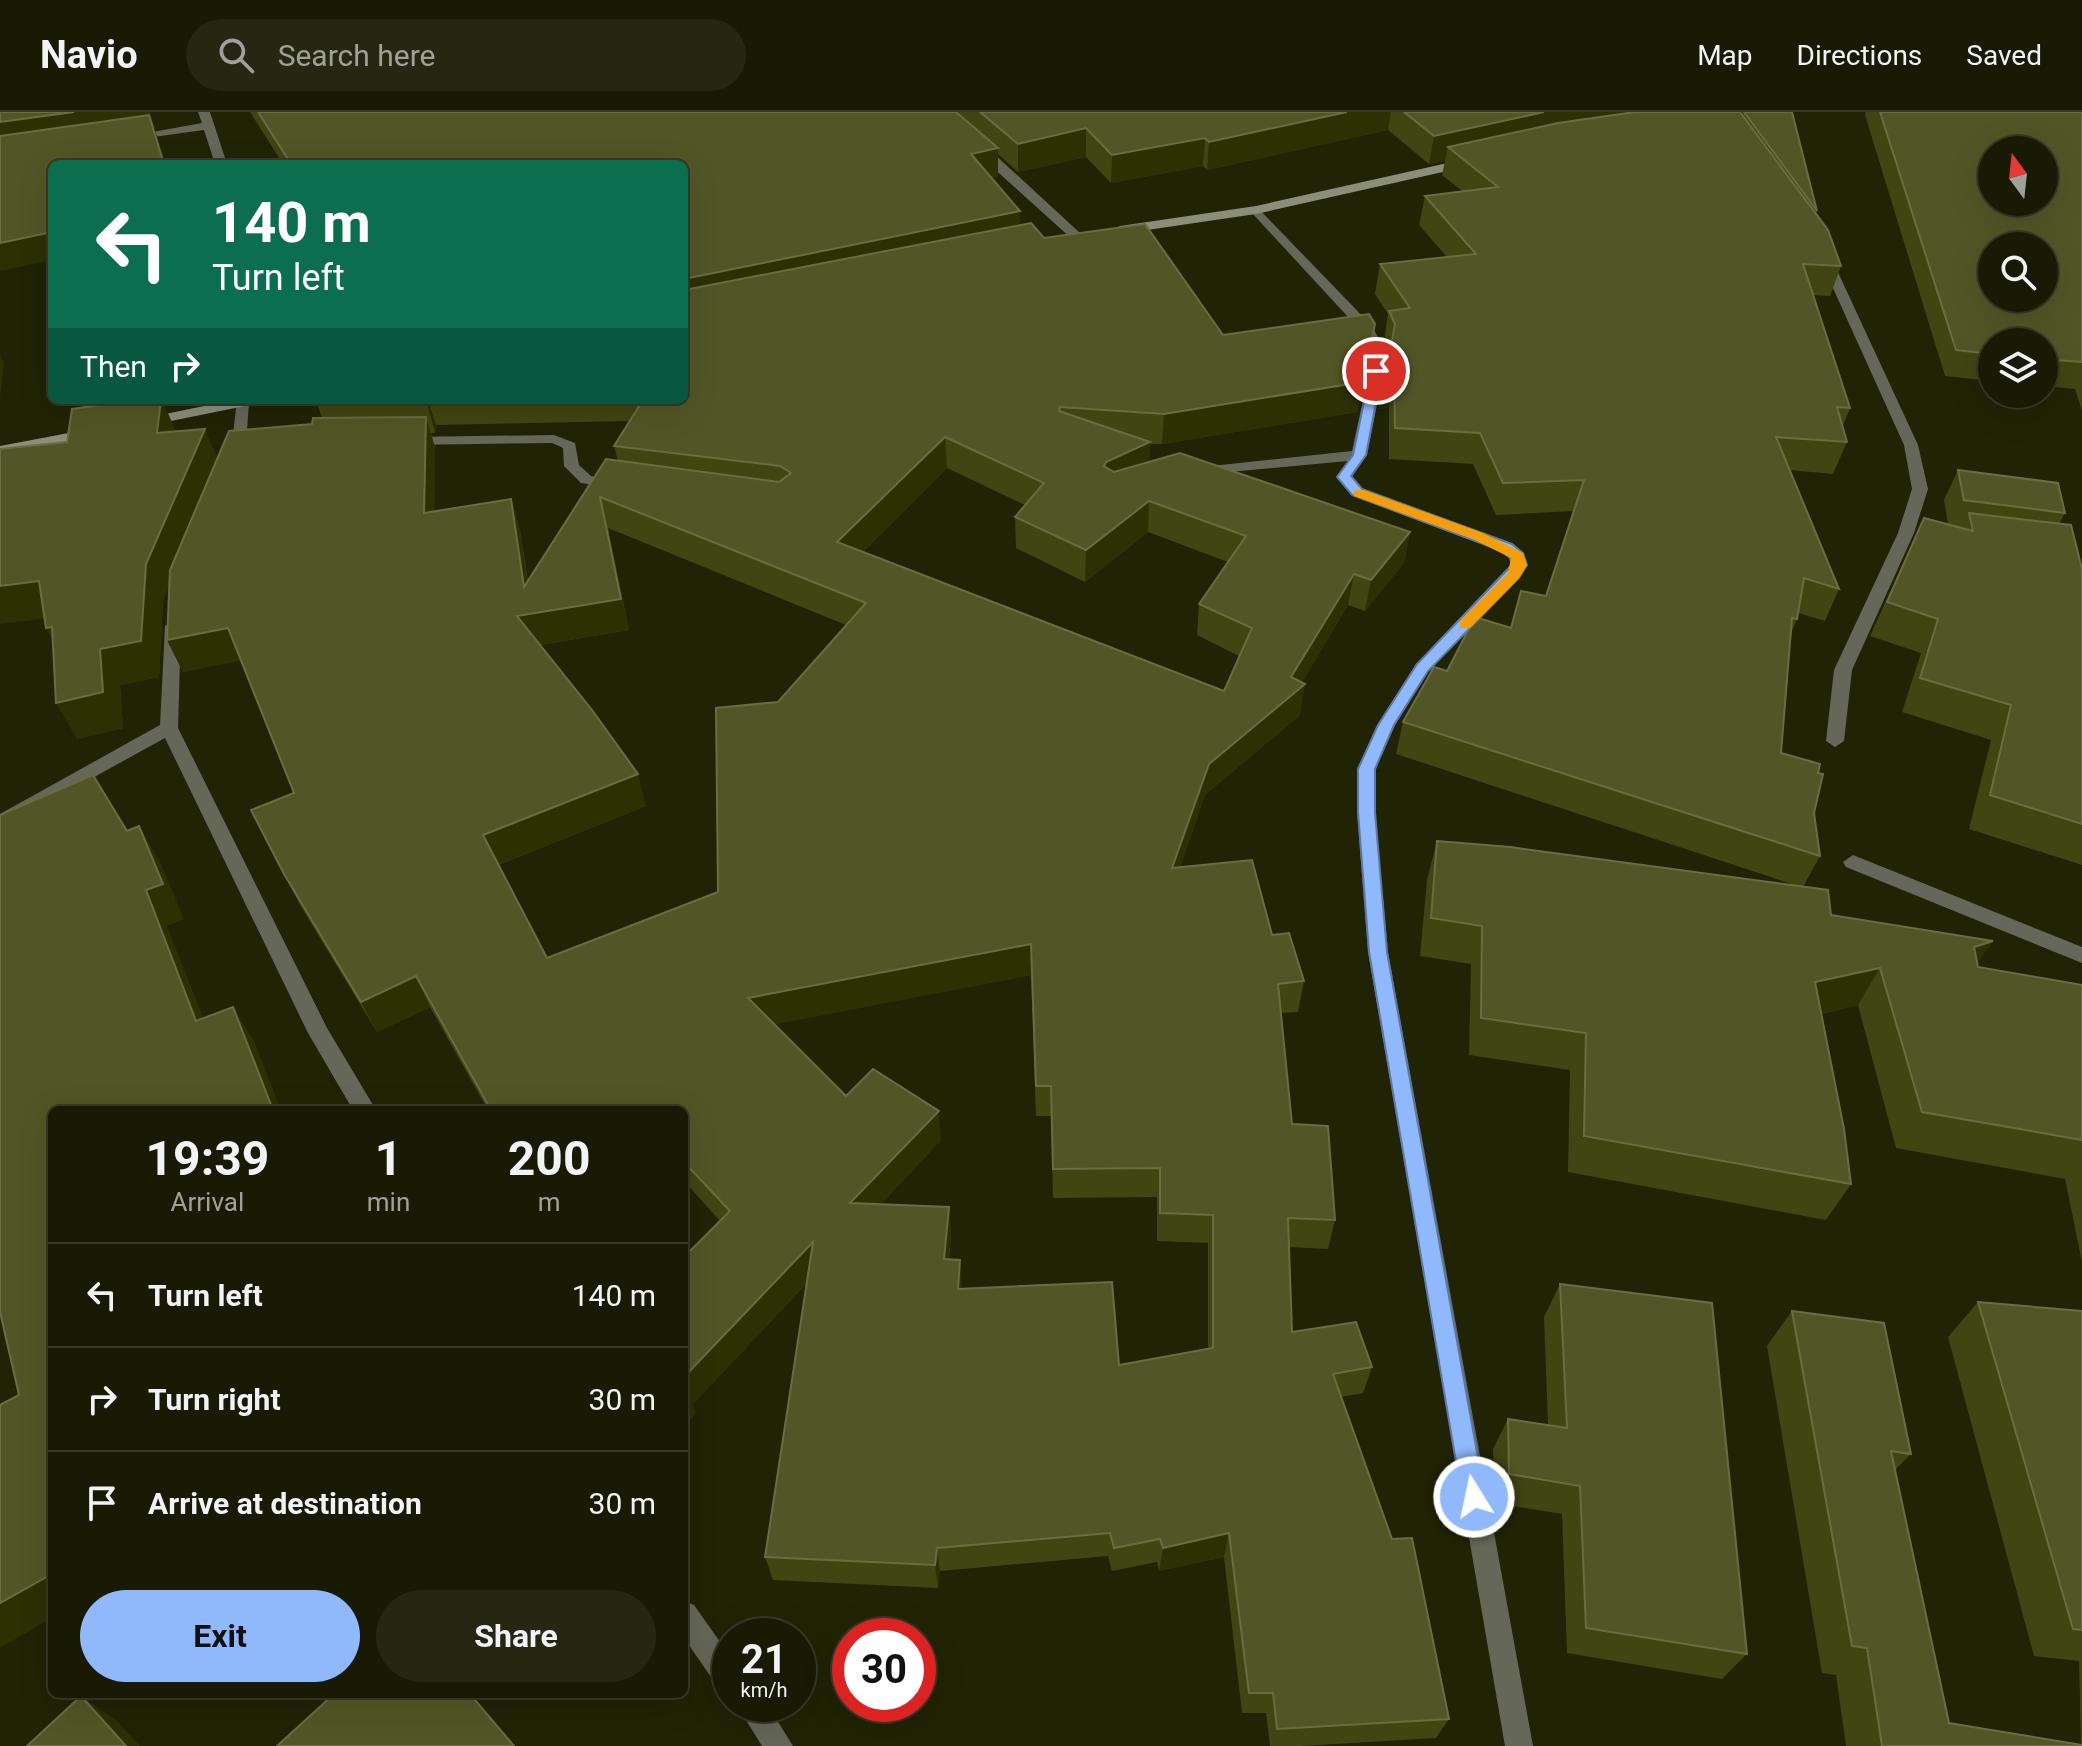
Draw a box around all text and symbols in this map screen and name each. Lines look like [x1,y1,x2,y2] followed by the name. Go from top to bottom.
[186,19,746,91] search box
[40,33,138,77] text: Navio
[214,33,258,77] icon: search
[278,38,435,73] text: Search here
[1697,39,1753,72] text: Map
[1797,39,1922,72] text: Directions
[1966,39,2042,72] text: Saved
[1978,136,2058,216] north arrow
[1978,136,2058,408] map controls
[212,190,371,256] text: 140 m
[80,192,184,296] icon: left
[1978,232,2058,312] button: search
[212,257,345,299] text: Turn left
[1978,328,2058,408] button: layers
[1342,337,1410,405] pin
[163,344,207,388] icon: right
[80,349,147,384] text: Then
[1354,349,1398,393] icon: arrive
[146,1130,269,1187] text: 19:39
[375,1130,402,1187] text: 1
[508,1130,590,1187] text: 200
[171,1187,244,1217] text: Arrival
[367,1187,410,1217] text: min
[538,1187,561,1217] text: m
[80,1273,124,1317] icon: left
[148,1278,263,1313] text: Turn left
[572,1278,656,1313] text: 140 m
[80,1377,124,1421] icon: right
[148,1382,281,1417] text: Turn right
[589,1382,656,1417] text: 30 m
[1432,1455,1516,1539] position arrow
[80,1481,124,1525] icon: arrive
[148,1486,422,1521] text: Arrive at destination
[589,1486,656,1521] text: 30 m
[80,1590,360,1682] button: Exit
[376,1590,656,1682] button: Share
[832,1618,936,1722] speed limit sign: 30
[741,1636,787,1683] text: 21
[741,1678,787,1702] text: km/h

